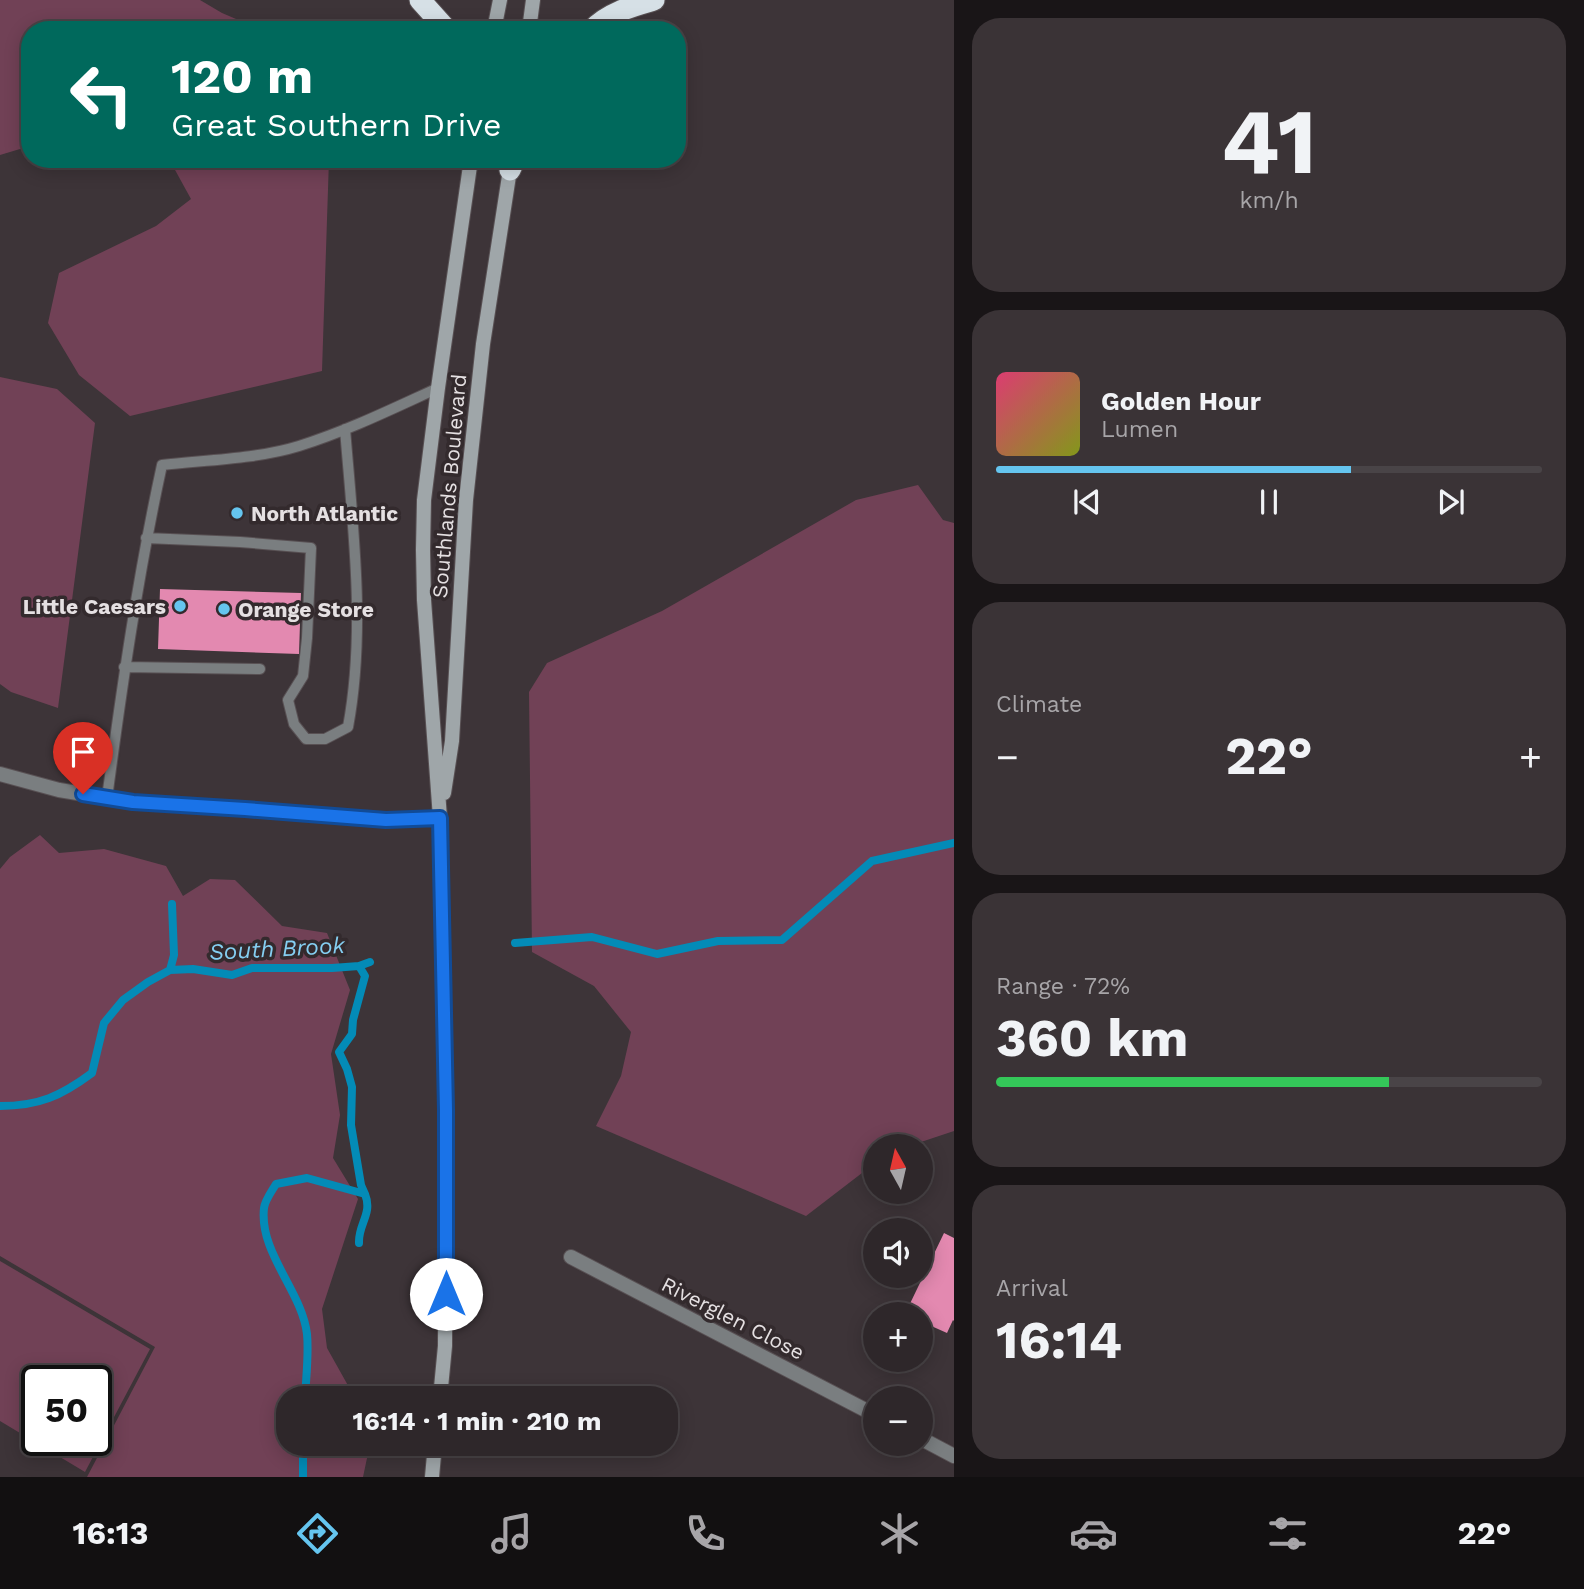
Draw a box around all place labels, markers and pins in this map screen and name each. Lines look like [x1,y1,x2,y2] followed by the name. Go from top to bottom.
[251,501,398,526] place label: North Atlantic
[229,505,245,521] marker: North Atlantic
[23,594,166,619] place label: Little Caesars
[238,597,374,622] place label: Orange Store
[172,598,188,614] marker: Little Caesars
[216,601,232,617] marker: Orange Store
[53,722,113,794] pin

